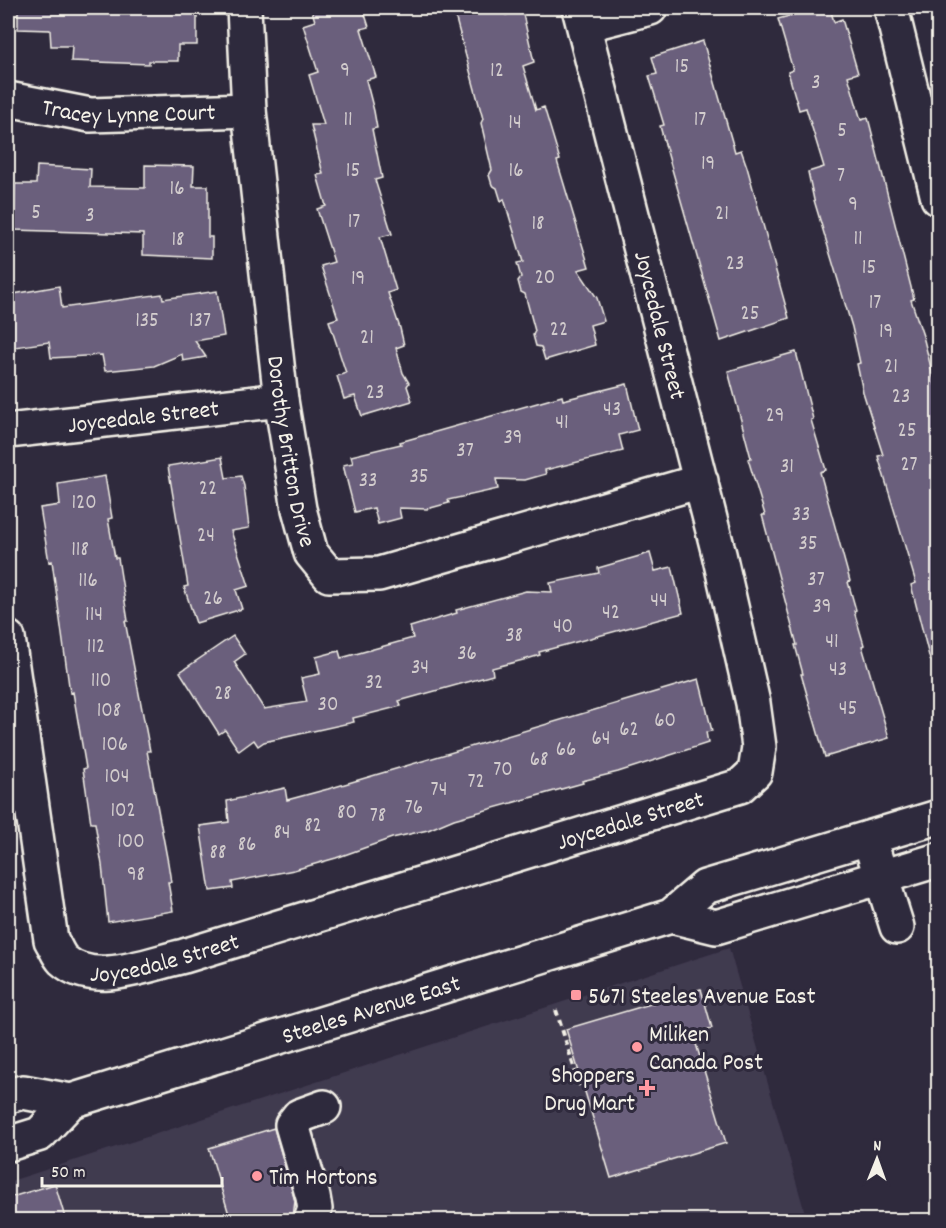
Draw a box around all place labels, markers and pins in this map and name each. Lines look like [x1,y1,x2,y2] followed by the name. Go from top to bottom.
[588,981,816,1015] place label: 5671 Steeles Avenue East
[569,988,583,1002] marker: 5671 Steeles Avenue East
[649,1019,763,1081] place label: Miliken Canada Post
[630,1040,644,1054] marker: Miliken Canada Post
[544,1060,635,1122] place label: Shoppers Drug Mart
[640,1081,654,1095] marker: Shoppers Drug Mart
[269,1162,378,1196] place label: Tim Hortons
[250,1169,264,1183] marker: Tim Hortons

